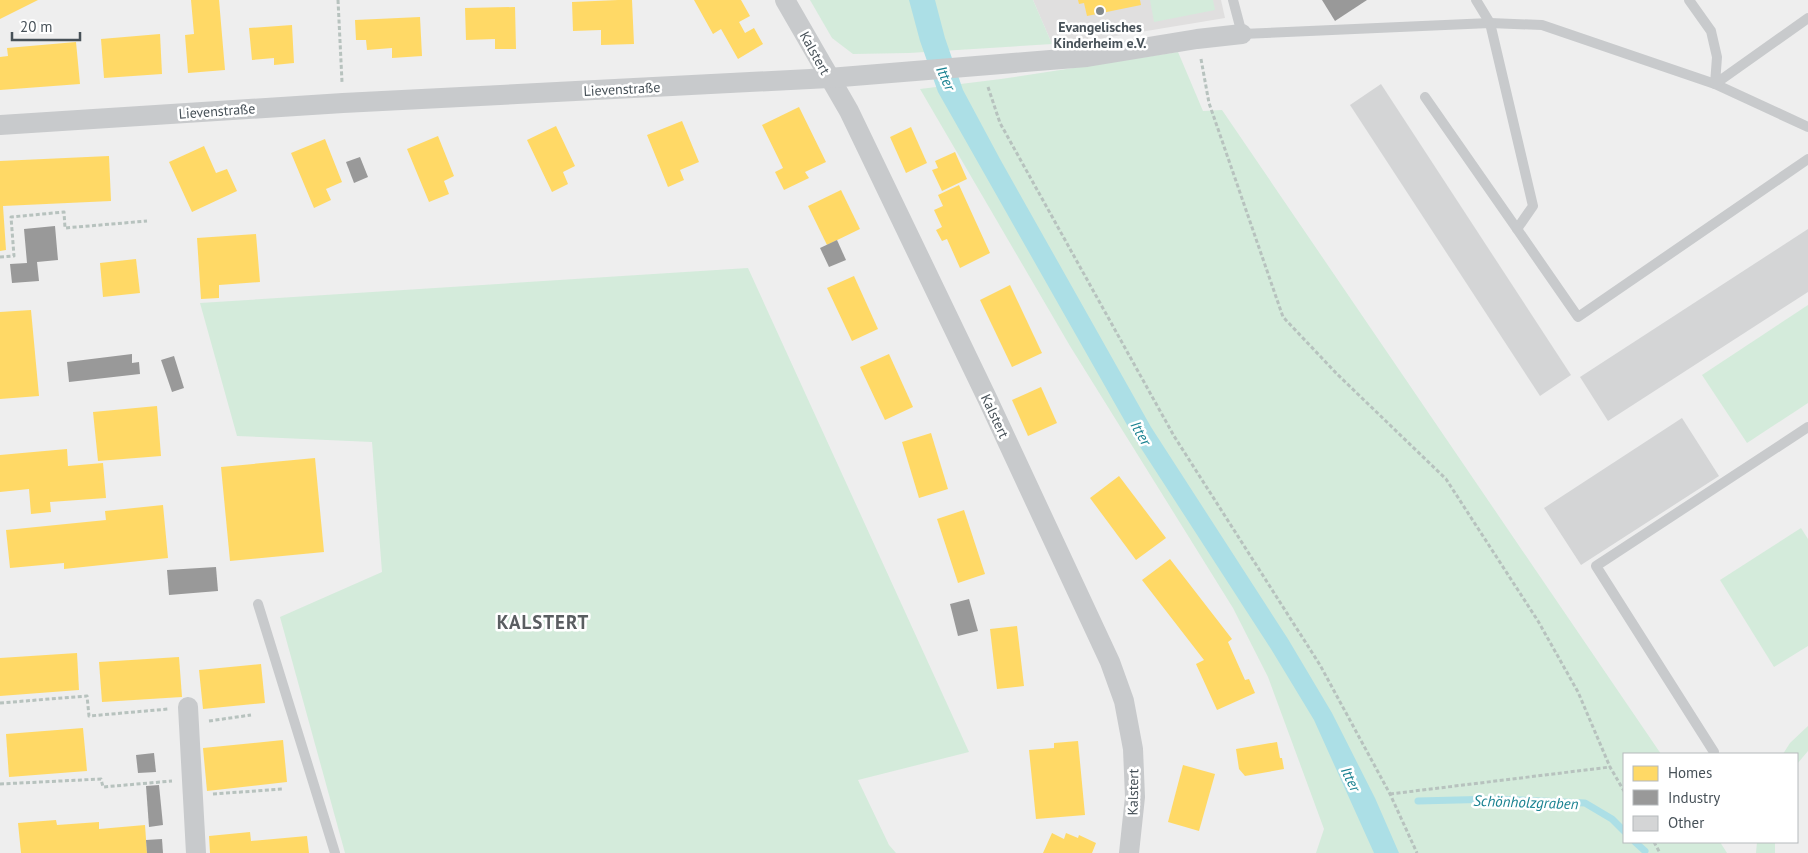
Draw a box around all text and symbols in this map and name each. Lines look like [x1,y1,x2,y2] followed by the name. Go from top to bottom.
[1094,5,1106,17] marker: Evangelisches Kinderheim e.V.
[12,10,80,42] scale bar
[20,17,53,36] text: 20 m
[1054,18,1146,52] place label: Evangelisches Kinderheim e.V.
[796,28,834,78] street label: Kalstert
[932,63,960,94] water label: Itter
[583,78,661,100] street label: Lievenstraße
[178,99,256,123] street label: Lievenstraße
[977,391,1013,441] street label: Kalstert
[1126,417,1156,450] water label: Itter
[497,610,589,634] district label: KALSTERT
[1623,753,1798,843] legend
[1337,763,1366,796] water label: Itter
[1668,763,1712,782] text: Homes
[1124,768,1142,816] street label: Kalstert
[1668,788,1720,807] text: Industry
[1473,791,1579,813] water label: Schönholzgraben
[1668,813,1704,832] text: Other

